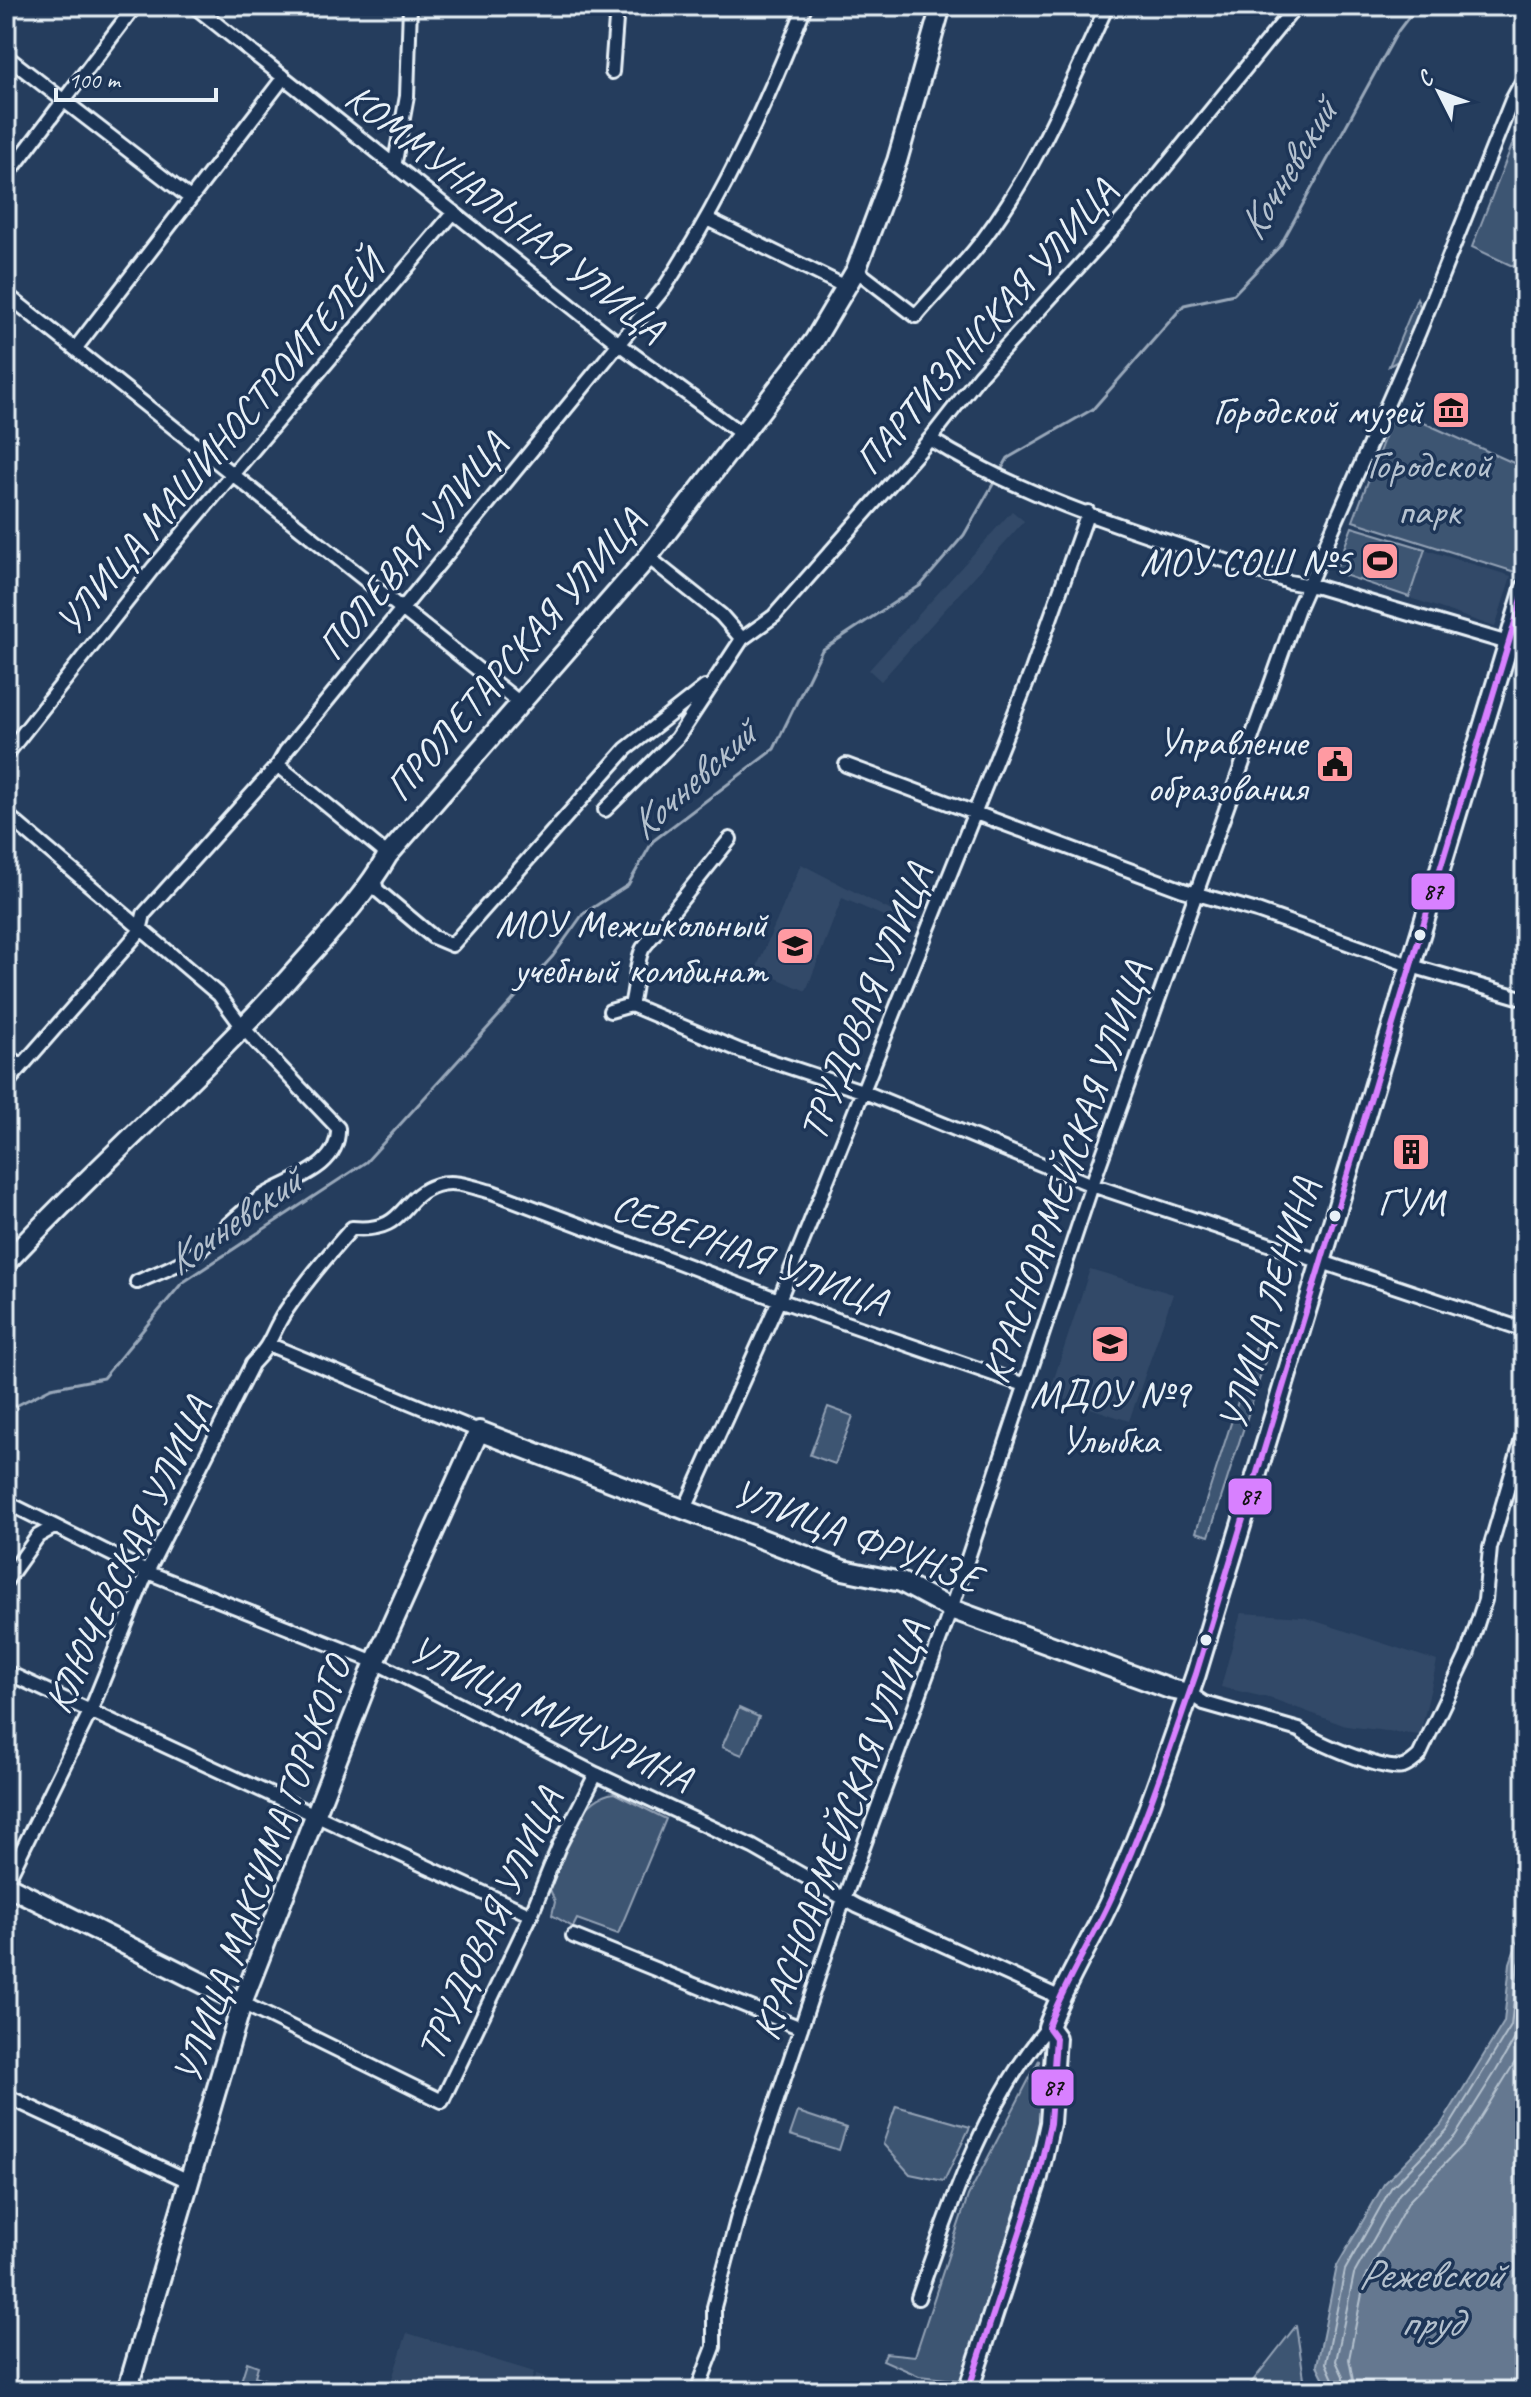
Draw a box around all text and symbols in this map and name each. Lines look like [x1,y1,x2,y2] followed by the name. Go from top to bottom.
[56,52,216,102] scale bar
[1399,52,1479,132] north arrow
[1411,64,1441,93] text: С
[68,65,122,95] text: 100 m
[335,72,676,354] street label: КОММУНАЛЬНАЯ УЛИЦА
[1225,84,1353,249] water label: Кочневский
[844,168,1128,485] street label: ПАРТИЗАНСКАЯ УЛИЦА
[45,237,399,646] street label: УЛИЦА МАШИНОСТРОИТЕЛЕЙ
[1213,386,1425,436] place label: Городской музей
[1430,389,1472,431] museum icon: Городской музей
[306,422,521,670] street label: ПОЛЕВАЯ УЛИЦА
[1367,440,1493,536] park label: Городской парк
[374,497,656,811] street label: ПРОЛЕТАРСКАЯ УЛИЦА
[1140,537,1354,587] place label: МОУ СОШ №5
[1359,540,1401,582] sports icon: МОУ СОШ №5
[617,704,772,851] water label: Кочневский
[1147,717,1310,813] place label: Управление образования
[1314,743,1356,785] public building icon: Управление образования
[788,855,945,1148] street label: ТРУДОВАЯ УЛИЦА
[1410,872,1456,911] line badge: 87
[1423,878,1445,906] text: 87
[495,899,770,995] place label: МОУ Межшкольный учебный комбинат
[774,925,816,967] school or university icon: МОУ Межшкольный учебный комбинат
[1412,927,1428,943] unlabelled marker
[970,954,1162,1390] street label: КРАСНОАРМЕЙСКАЯ УЛИЦА
[1390,1131,1432,1173] building icon: ГУМ
[155,1151,317,1287] water label: Кочневский
[1207,1171,1331,1436] street label: УЛИЦА ЛЕНИНА
[1377,1177,1448,1227] place label: ГУМ
[606,1181,896,1327] street label: СЕВЕРНАЯ УЛИЦА
[1327,1208,1343,1224] unlabelled marker
[1089,1323,1131,1365] school or university icon: МДОУ №9 Улыбка
[1030,1369,1193,1465] place label: МДОУ №9 Улыбка
[33,1388,224,1721] street label: КЛЮЧЕВСКАЯ УЛИЦА
[726,1468,992,1606] street label: УЛИЦА ФРУНЗЕ
[1227,1477,1273,1516] line badge: 87
[1240,1483,1262,1511] text: 87
[741,1613,939,2047] street label: КРАСНОАРМЕЙСКАЯ УЛИЦА
[401,1624,702,1805] street label: УЛИЦА МИЧУРИНА
[1198,1632,1214,1648] unlabelled marker
[162,1647,364,2090] street label: УЛИЦА МАКСИМА ГОРЬКОГО
[405,1779,575,2068] street label: ТРУДОВАЯ УЛИЦА
[1030,2068,1075,2107] line badge: 87
[1043,2074,1065,2102] text: 87
[1358,2248,1509,2349] water label: Режевской пруд

